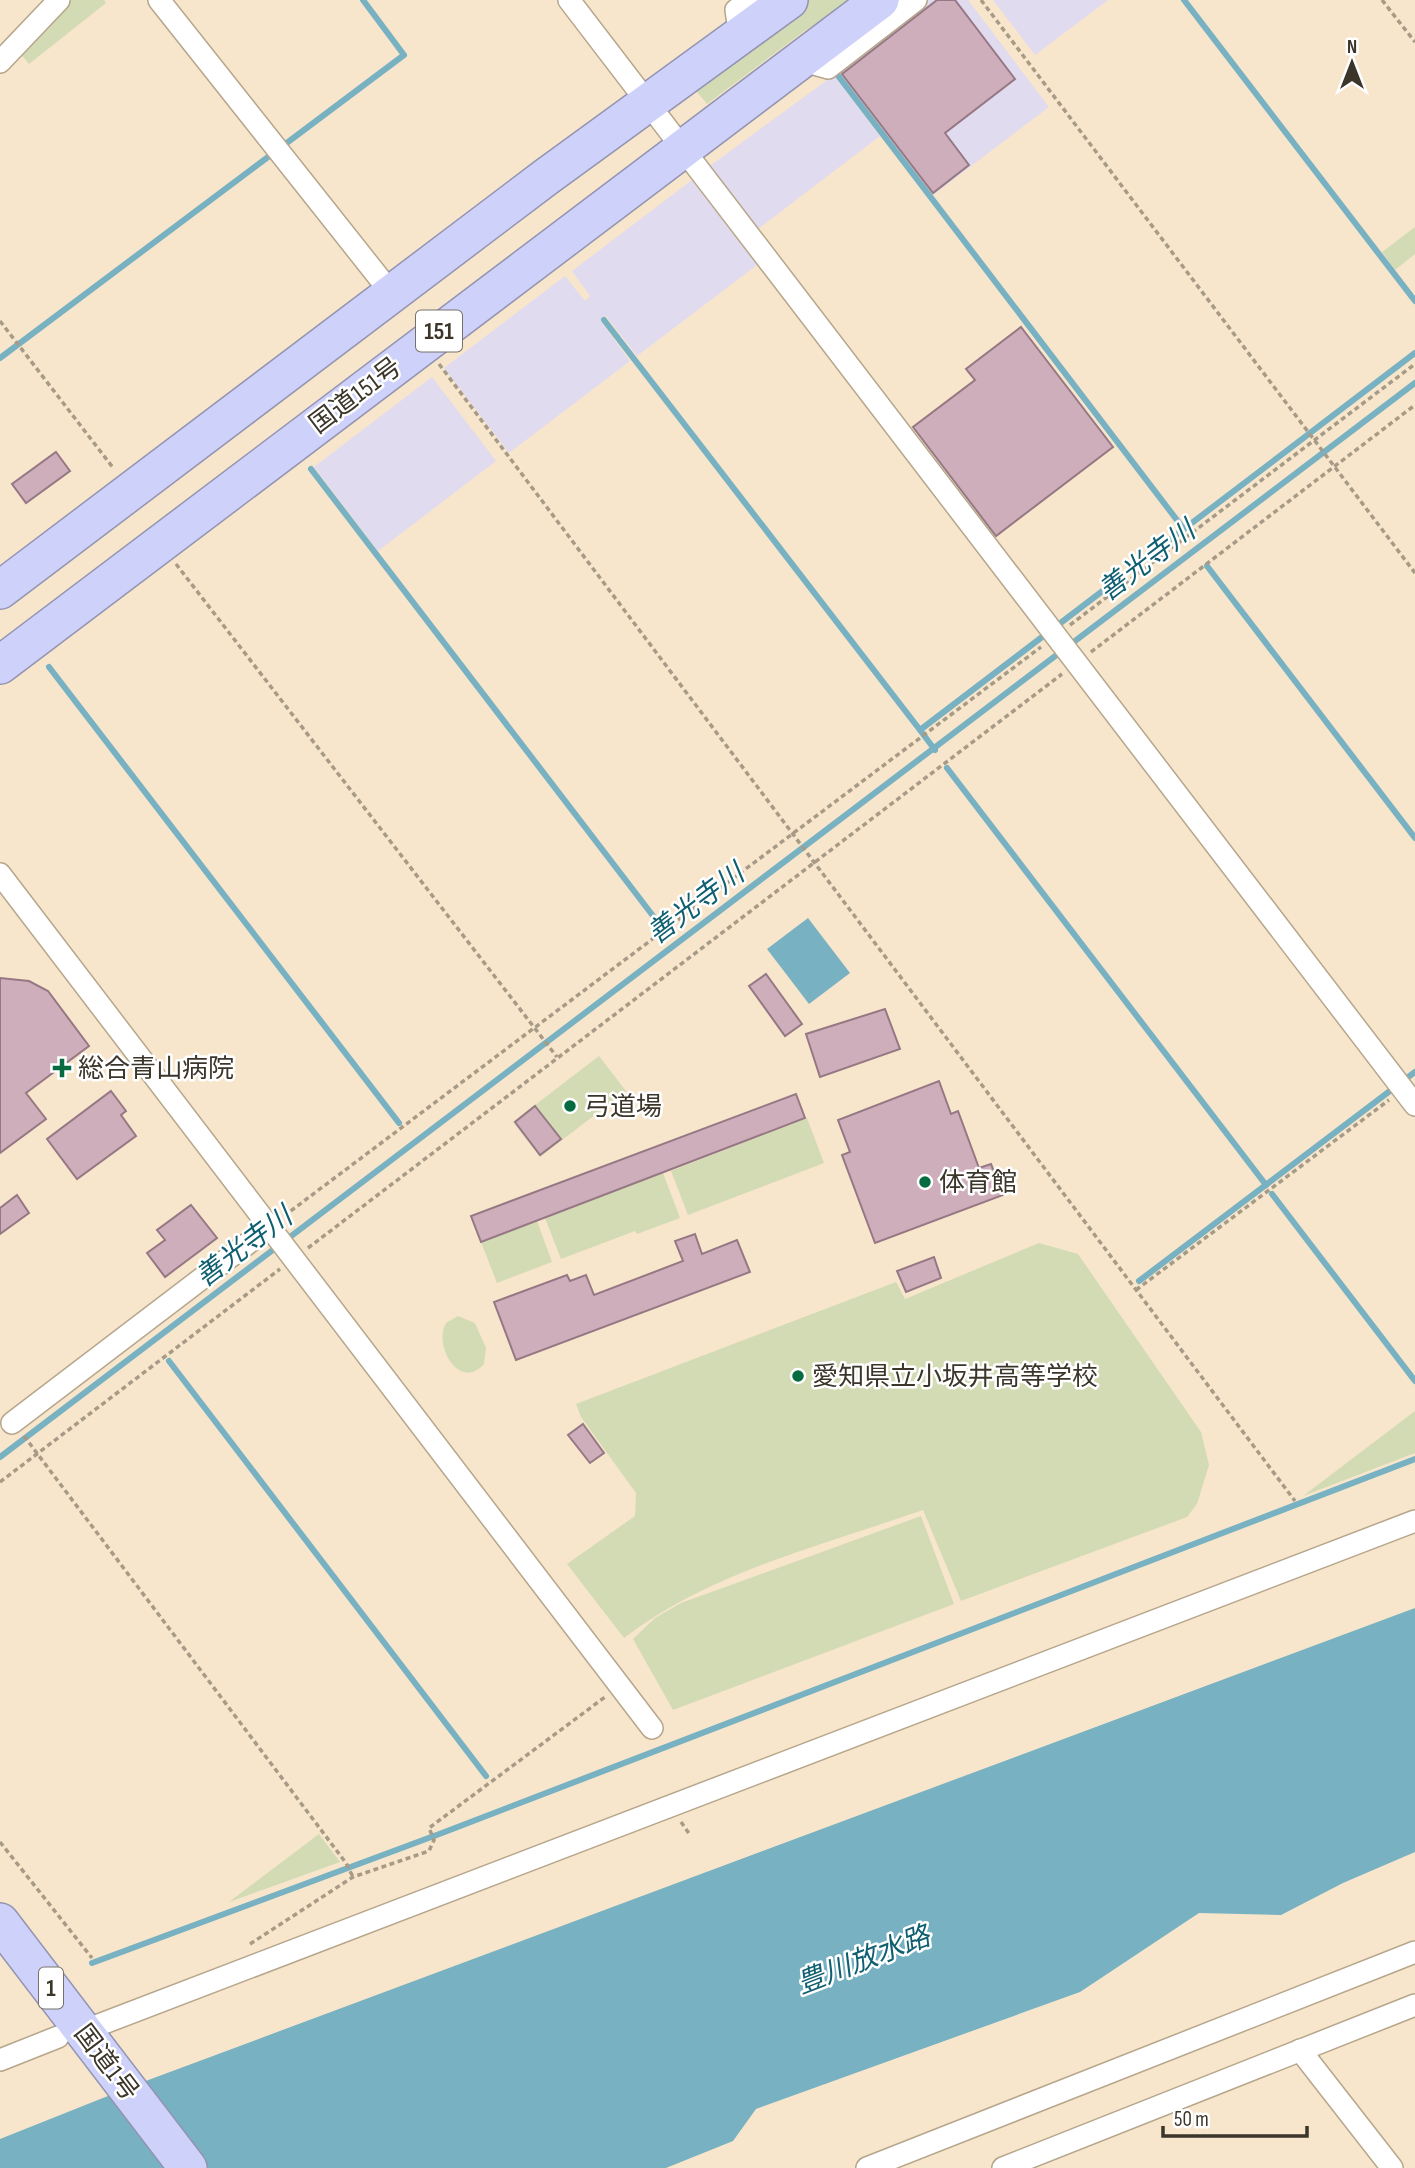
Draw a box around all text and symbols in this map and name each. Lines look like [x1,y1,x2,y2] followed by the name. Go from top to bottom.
[1317,28,1387,98] north arrow
[1347,36,1357,59] text: N
[416,310,462,352] road number: 151
[304,352,408,441] street label: 国道151号
[1092,513,1204,608] water label: 善光寺川
[641,856,753,951] water label: 善光寺川
[78,1054,234,1085] place label: 総合青山病院
[52,1058,72,1078] marker: 総合青山病院
[584,1092,662,1123] place label: 弓道場
[562,1098,578,1114] marker: 弓道場
[939,1168,1017,1199] place label: 体育館
[917,1174,933,1190] marker: 体育館
[189,1199,301,1294] water label: 善光寺川
[812,1362,1098,1393] place label: 愛知県立小坂井高等学校
[790,1368,806,1384] marker: 愛知県立小坂井高等学校
[792,1919,937,2001] water label: 豊川放水路
[39,1968,63,2008] road number: 1
[67,2019,144,2107] street label: 国道1号
[1163,2094,1306,2138] scale bar
[1174,2107,1209,2132] text: 50 m

